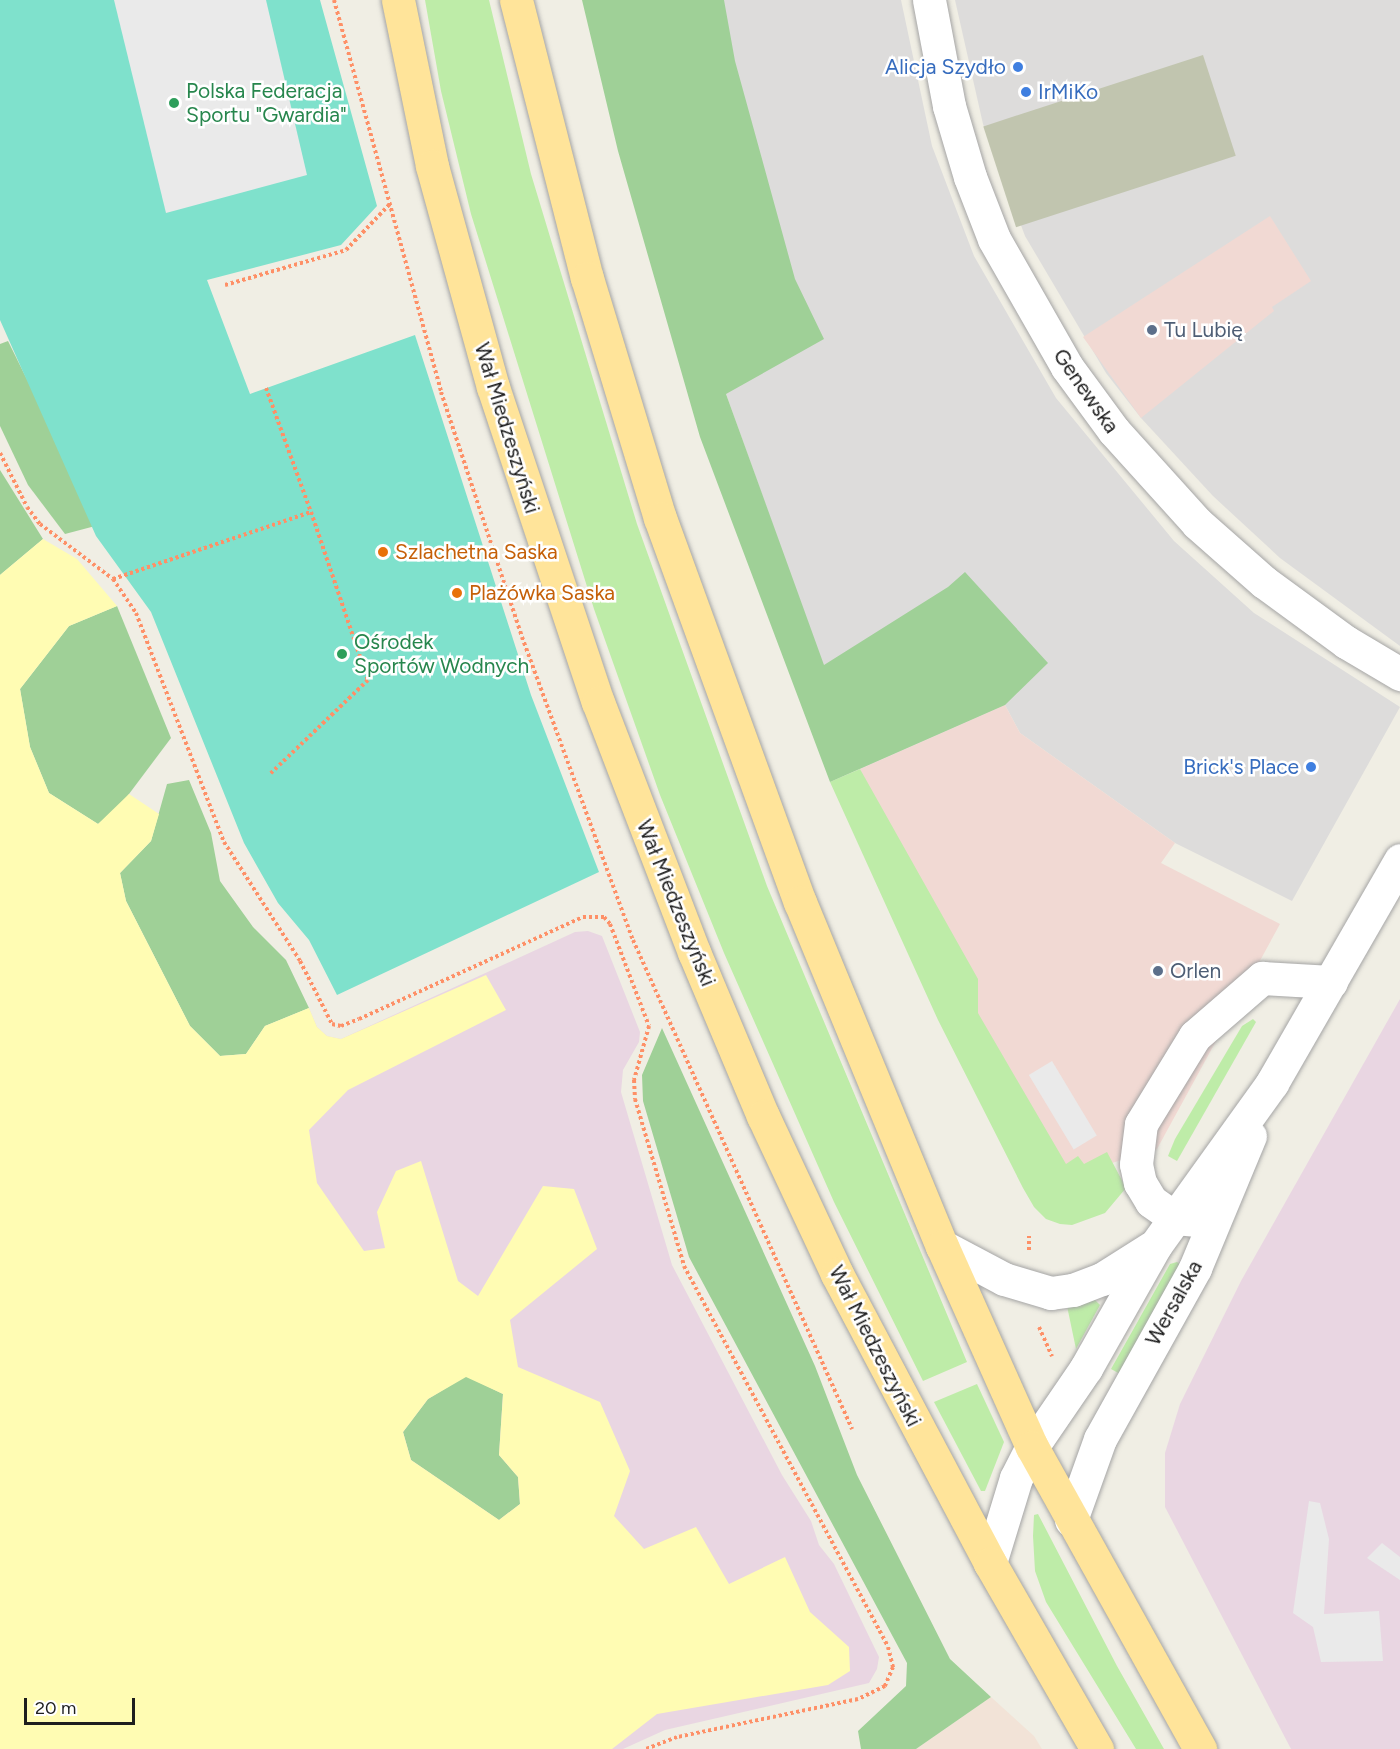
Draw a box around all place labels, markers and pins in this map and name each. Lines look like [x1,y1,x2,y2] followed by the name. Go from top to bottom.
[885,54,1006,80] place label: Alicja Szydło
[1011,60,1025,74] marker: Alicja Szydło
[186,78,347,128] place label: Polska Federacja Sportu "Gwardia"
[1038,79,1098,105] place label: IrMiKo
[1019,85,1033,99] marker: IrMiKo
[167,96,181,110] marker: Polska Federacja Sportu "Gwardia"
[1164,317,1243,343] place label: Tu Lubię
[1145,323,1159,337] marker: Tu Lubię
[395,539,558,565] place label: Szlachetna Saska
[376,545,390,559] marker: Szlachetna Saska
[469,580,615,606] place label: Plażówka Saska
[450,586,464,600] marker: Plażówka Saska
[354,629,529,679] place label: Ośrodek Sportów Wodnych
[335,647,349,661] marker: Ośrodek Sportów Wodnych
[1183,754,1299,780] place label: Brick's Place
[1304,760,1318,774] marker: Brick's Place
[1170,958,1221,984] place label: Orlen
[1151,964,1165,978] marker: Orlen

